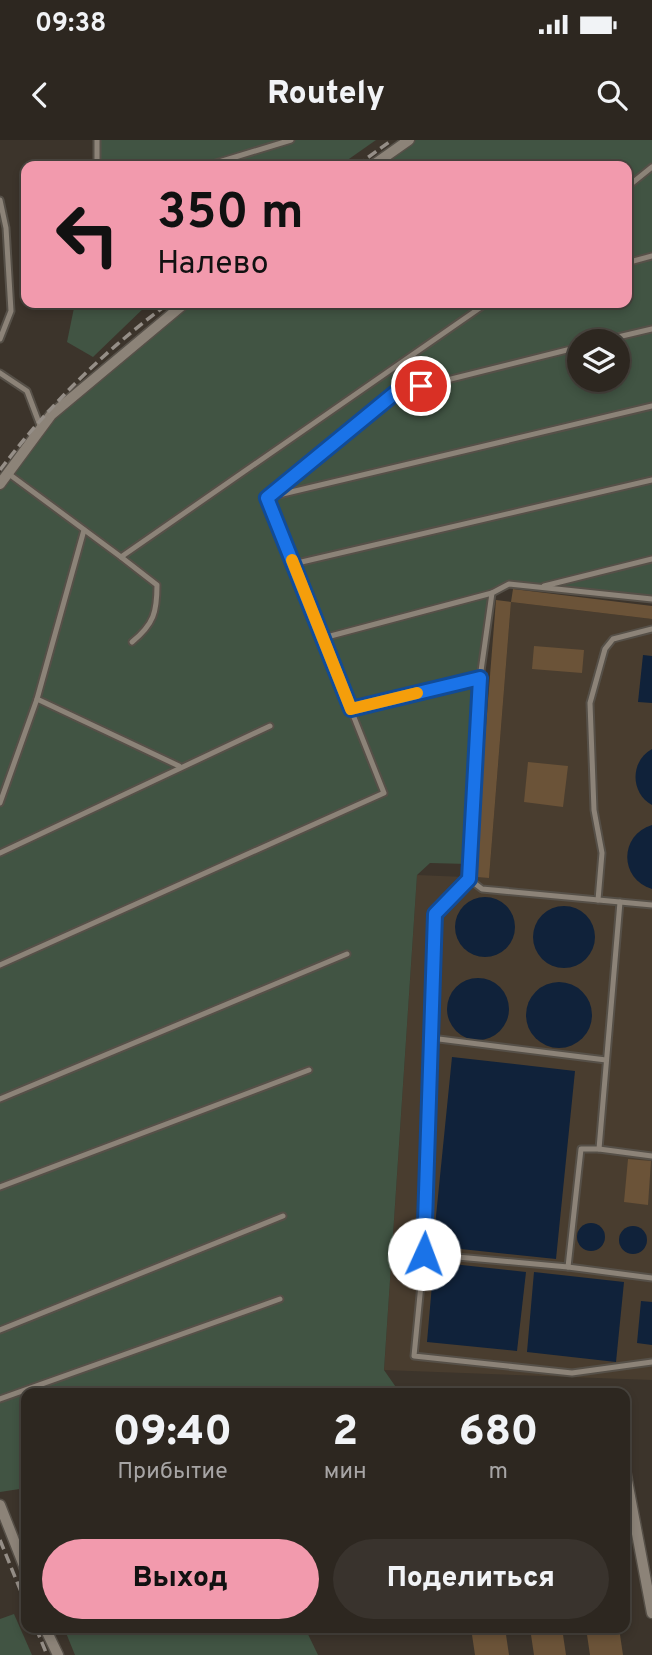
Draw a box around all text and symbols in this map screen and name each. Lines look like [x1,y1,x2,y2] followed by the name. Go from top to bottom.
[35,8,106,41] text: 09:38
[267,75,385,115] text: Routely
[21,76,59,114] icon: back
[593,76,631,114] icon: search
[157,184,304,246] text: 350 m
[42,189,133,280] icon: left
[157,245,269,285] text: Налево
[567,329,630,392] map controls
[567,329,630,392] button: layers
[391,356,451,416] pin
[402,367,440,405] icon: arrive
[387,1217,461,1291] position arrow
[113,1407,232,1460] text: 09:40
[332,1407,358,1460] text: 2
[458,1407,538,1460] text: 680
[117,1458,228,1487] text: Прибытие
[324,1458,367,1487] text: мин
[489,1458,508,1487] text: m
[42,1539,319,1619] button: Выход
[333,1539,609,1619] button: Поделиться

